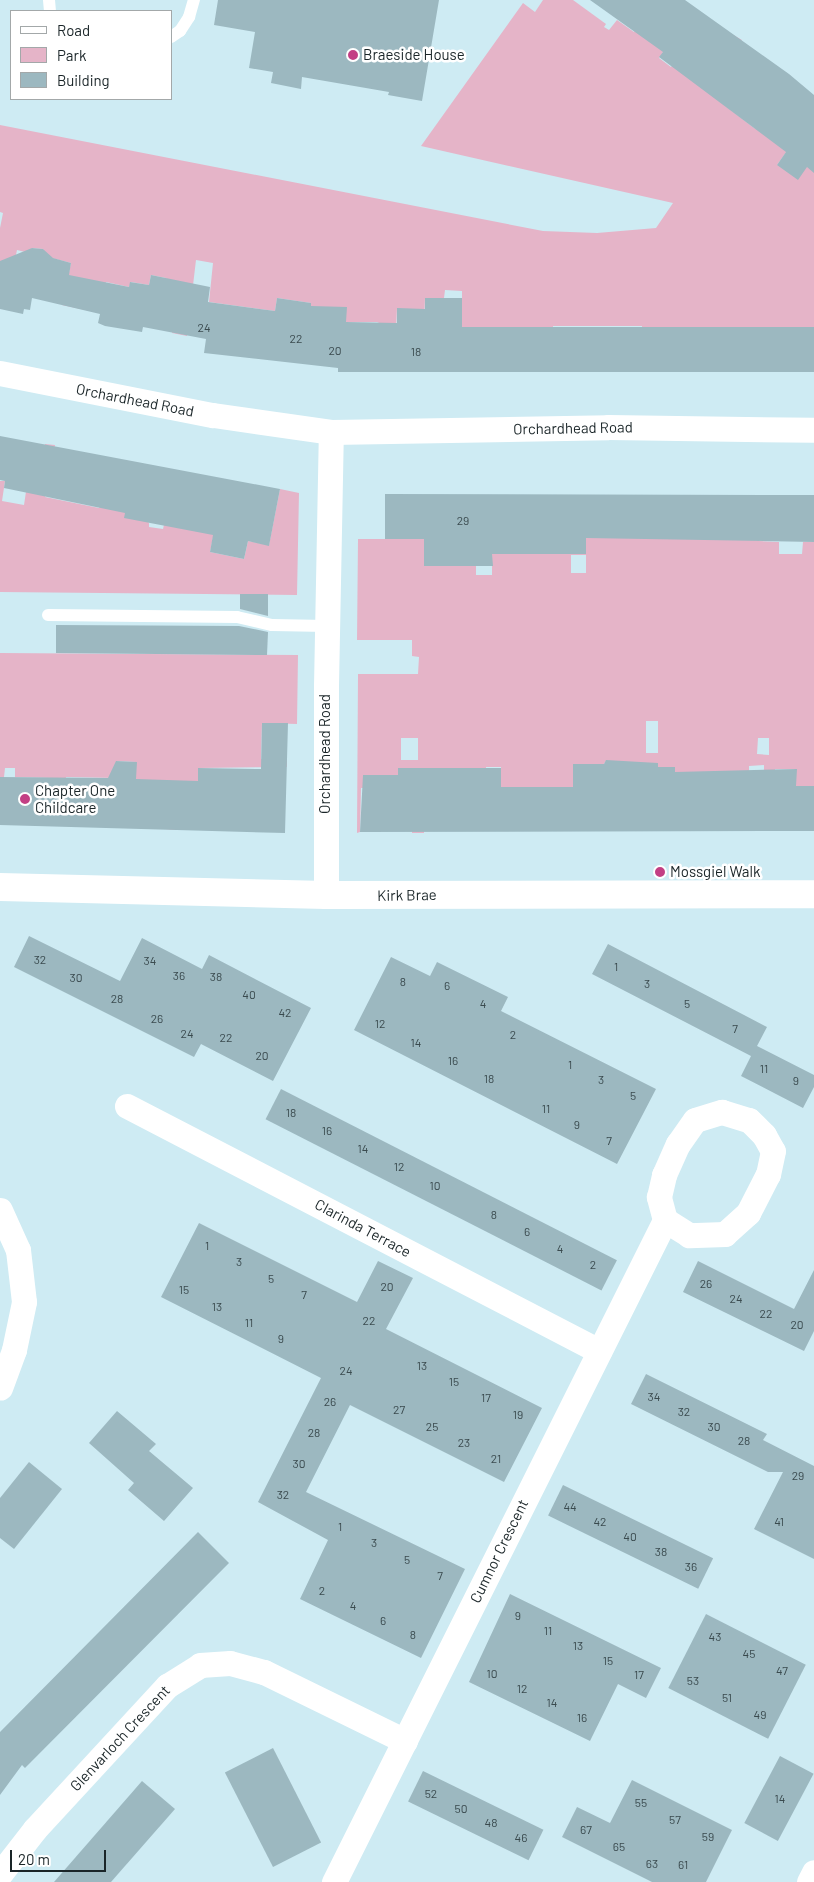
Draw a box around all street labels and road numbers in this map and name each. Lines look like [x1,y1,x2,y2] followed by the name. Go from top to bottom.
[75,380,195,420] street label: Orchardhead Road
[513,418,633,438] street label: Orchardhead Road
[316,694,334,814] street label: Orchardhead Road
[377,885,437,905] street label: Kirk Brae
[312,1195,414,1261] street label: Clarinda Terrace
[466,1496,532,1606] street label: Cumnor Crescent
[66,1681,174,1795] street label: Glenvarloch Crescent

